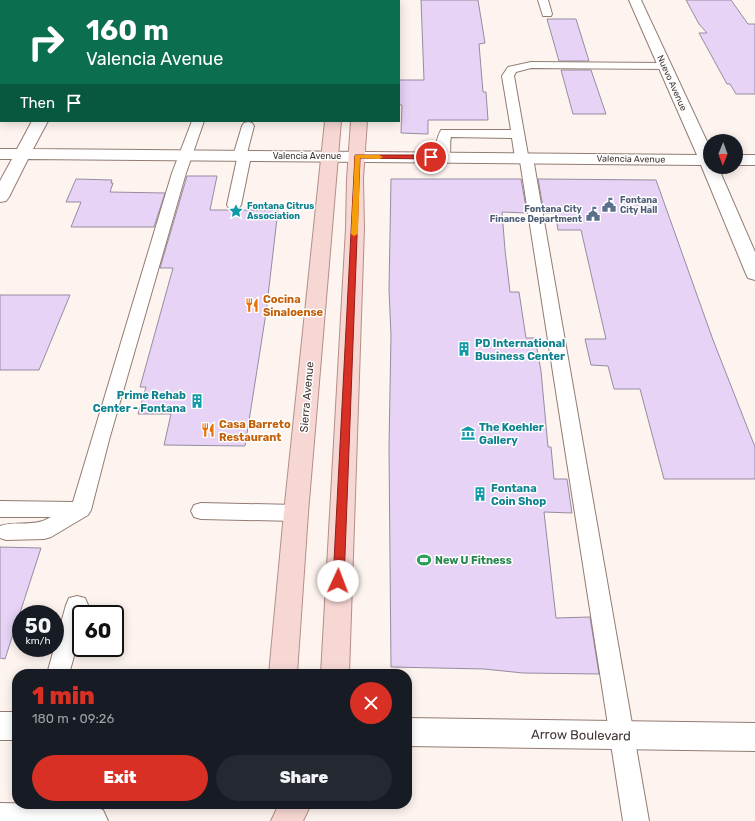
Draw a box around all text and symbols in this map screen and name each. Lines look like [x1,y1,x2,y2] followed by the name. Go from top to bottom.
[86,14,169,47] text: 160 m
[20,16,72,68] icon: right
[86,48,223,70] text: Valencia Avenue
[655,54,689,112] street label: Nuevo Avenue
[63,92,85,114] icon: arrive
[20,94,55,112] text: Then
[703,134,743,174] north arrow
[703,134,743,174] map controls
[414,140,448,174] pin
[420,146,442,168] icon: arrive
[273,151,341,161] street label: Valencia Avenue
[597,153,665,165] street label: Valencia Avenue
[620,195,658,215] place label: Fontana City Hall
[601,197,617,213] public building icon: Fontana City Hall
[247,201,314,221] place label: Fontana Citrus Association
[228,203,244,219] place icon: Fontana Citrus Association
[490,204,583,224] place label: Fontana City Finance Department
[585,206,601,222] public building icon: Fontana City Finance Department
[263,293,324,319] place label: Cocina Sinaloense
[244,297,260,313] restaurant icon: Cocina Sinaloense
[475,337,565,363] place label: PD International Business Center
[456,341,472,357] building icon: PD International Business Center
[297,361,317,433] street label: Sierra Avenue
[93,389,186,415] place label: Prime Rehab Center - Fontana
[189,393,205,409] building icon: Prime Rehab Center - Fontana
[219,418,291,444] place label: Casa Barreto Restaurant
[479,421,544,447] place label: The Koehler Gallery
[200,422,216,438] restaurant icon: Casa Barreto Restaurant
[460,425,476,441] museum icon: The Koehler Gallery
[491,482,546,508] place label: Fontana Coin Shop
[472,486,488,502] building icon: Fontana Coin Shop
[416,552,432,568] sports icon: New U Fitness
[435,554,512,567] place label: New U Fitness
[317,560,359,602] position arrow
[72,605,124,657] speed limit sign: 60
[25,614,51,638] text: 50
[26,635,50,647] text: km/h
[32,682,95,710] text: 1 min
[350,682,392,724] button: close
[32,711,114,726] text: 180 m · 09:26
[531,727,631,743] street label: Arrow Boulevard
[32,755,208,801] button: Exit
[216,755,392,801] button: Share

